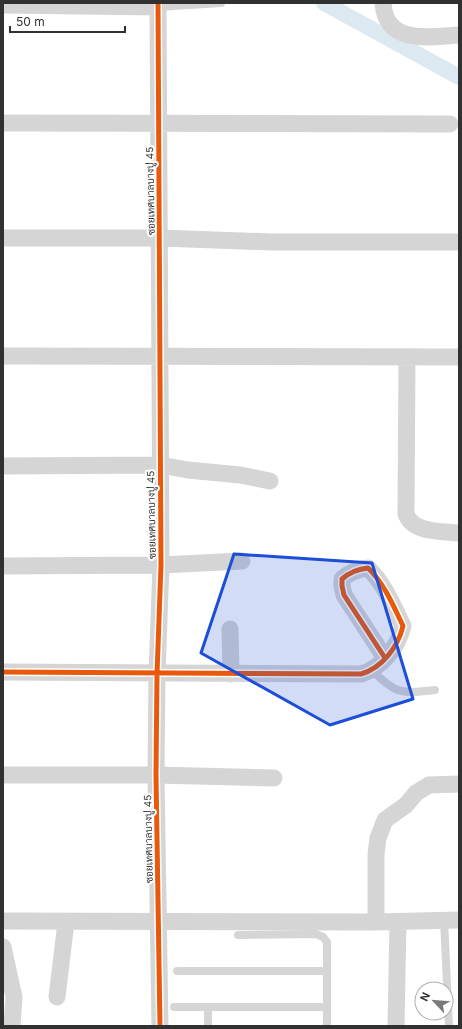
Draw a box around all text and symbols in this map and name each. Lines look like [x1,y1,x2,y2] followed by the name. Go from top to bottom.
[10,8,125,34] scale bar
[16,14,45,29] text: 50 m
[143,147,159,235] street label: ซอยเทศบาลบางปู 45
[144,471,160,559] street label: ซอยเทศบาลบางปู 45
[141,795,157,883] street label: ซอยเทศบาลบางปู 45
[414,981,454,1021] north arrow
[417,990,433,1003] text: N

